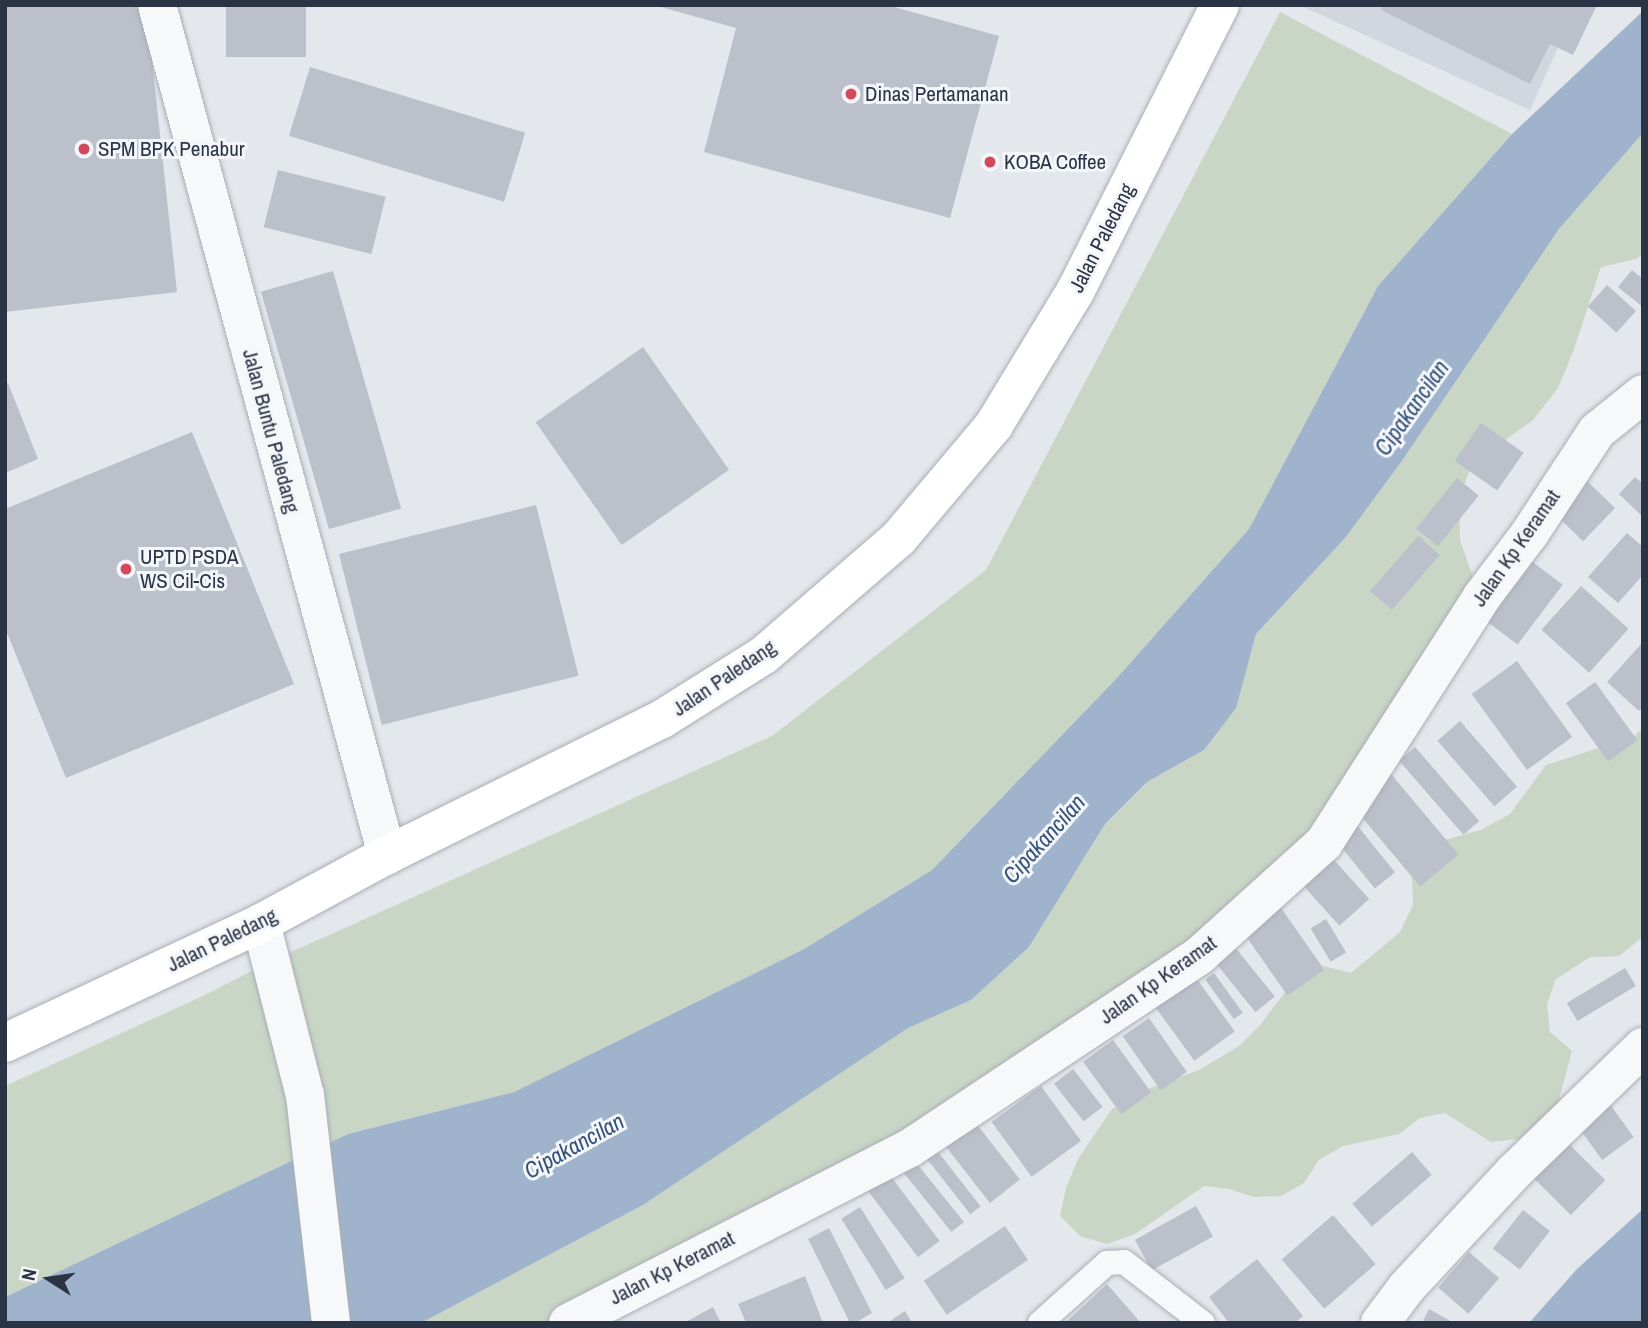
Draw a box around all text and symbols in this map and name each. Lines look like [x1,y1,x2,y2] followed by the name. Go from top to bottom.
[865,81,1009,107] place label: Dinas Pertamanan
[843,86,859,102] marker: Dinas Pertamanan
[98,136,244,162] place label: SPM BPK Penabur
[76,141,92,157] marker: SPM BPK Penabur
[1004,149,1107,175] place label: KOBA Coffee
[982,154,998,170] marker: KOBA Coffee
[1064,179,1140,297] street label: Jalan Paledang
[237,346,305,516] street label: Jalan Buntu Paledang
[1369,355,1455,461] water label: Cipakancilan
[1466,485,1566,611] street label: Jalan Kp Keramat
[140,544,239,594] place label: UPTD PSDA WS Cil-Cis
[118,561,134,577] marker: UPTD PSDA WS Cil-Cis
[668,634,780,722] street label: Jalan Paledang
[997,789,1091,889] water label: Cipakancilan
[163,903,281,977] street label: Jalan Paledang
[1095,930,1221,1030] street label: Jalan Kp Keramat
[519,1107,629,1185] water label: Cipakancilan
[605,1226,739,1310] street label: Jalan Kp Keramat
[14,1244,84,1314] north arrow
[15,1266,42,1283] text: N

